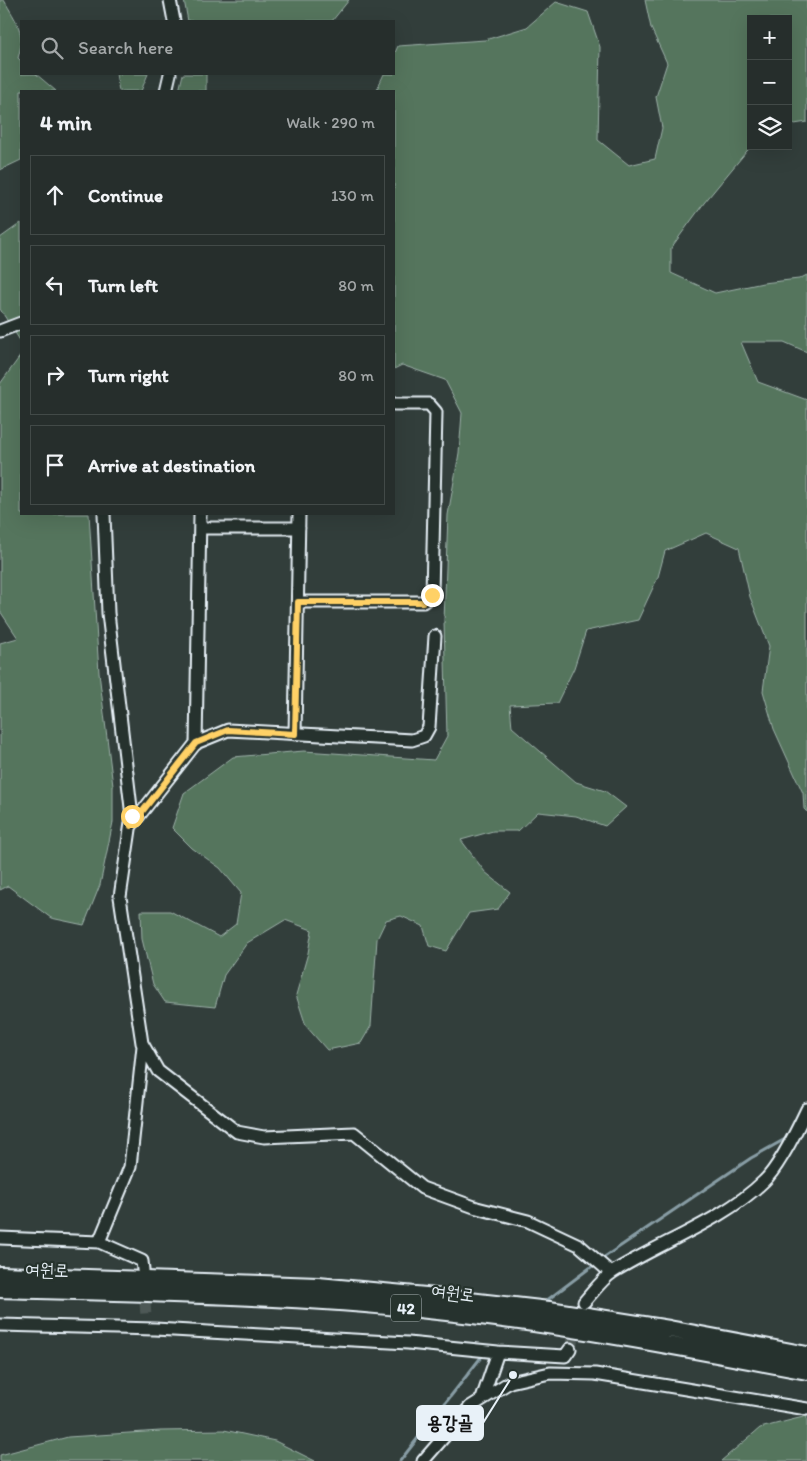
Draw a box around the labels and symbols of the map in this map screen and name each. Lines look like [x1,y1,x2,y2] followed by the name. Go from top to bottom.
[421,584,444,607] route end
[121,805,144,828] route start
[25,1258,69,1282] street label: 여원로
[430,1279,476,1307] street label: 여원로
[391,1295,421,1322] road number: 42
[417,1406,483,1440] callout: 용강골
[427,1411,473,1434] text: 용강골

